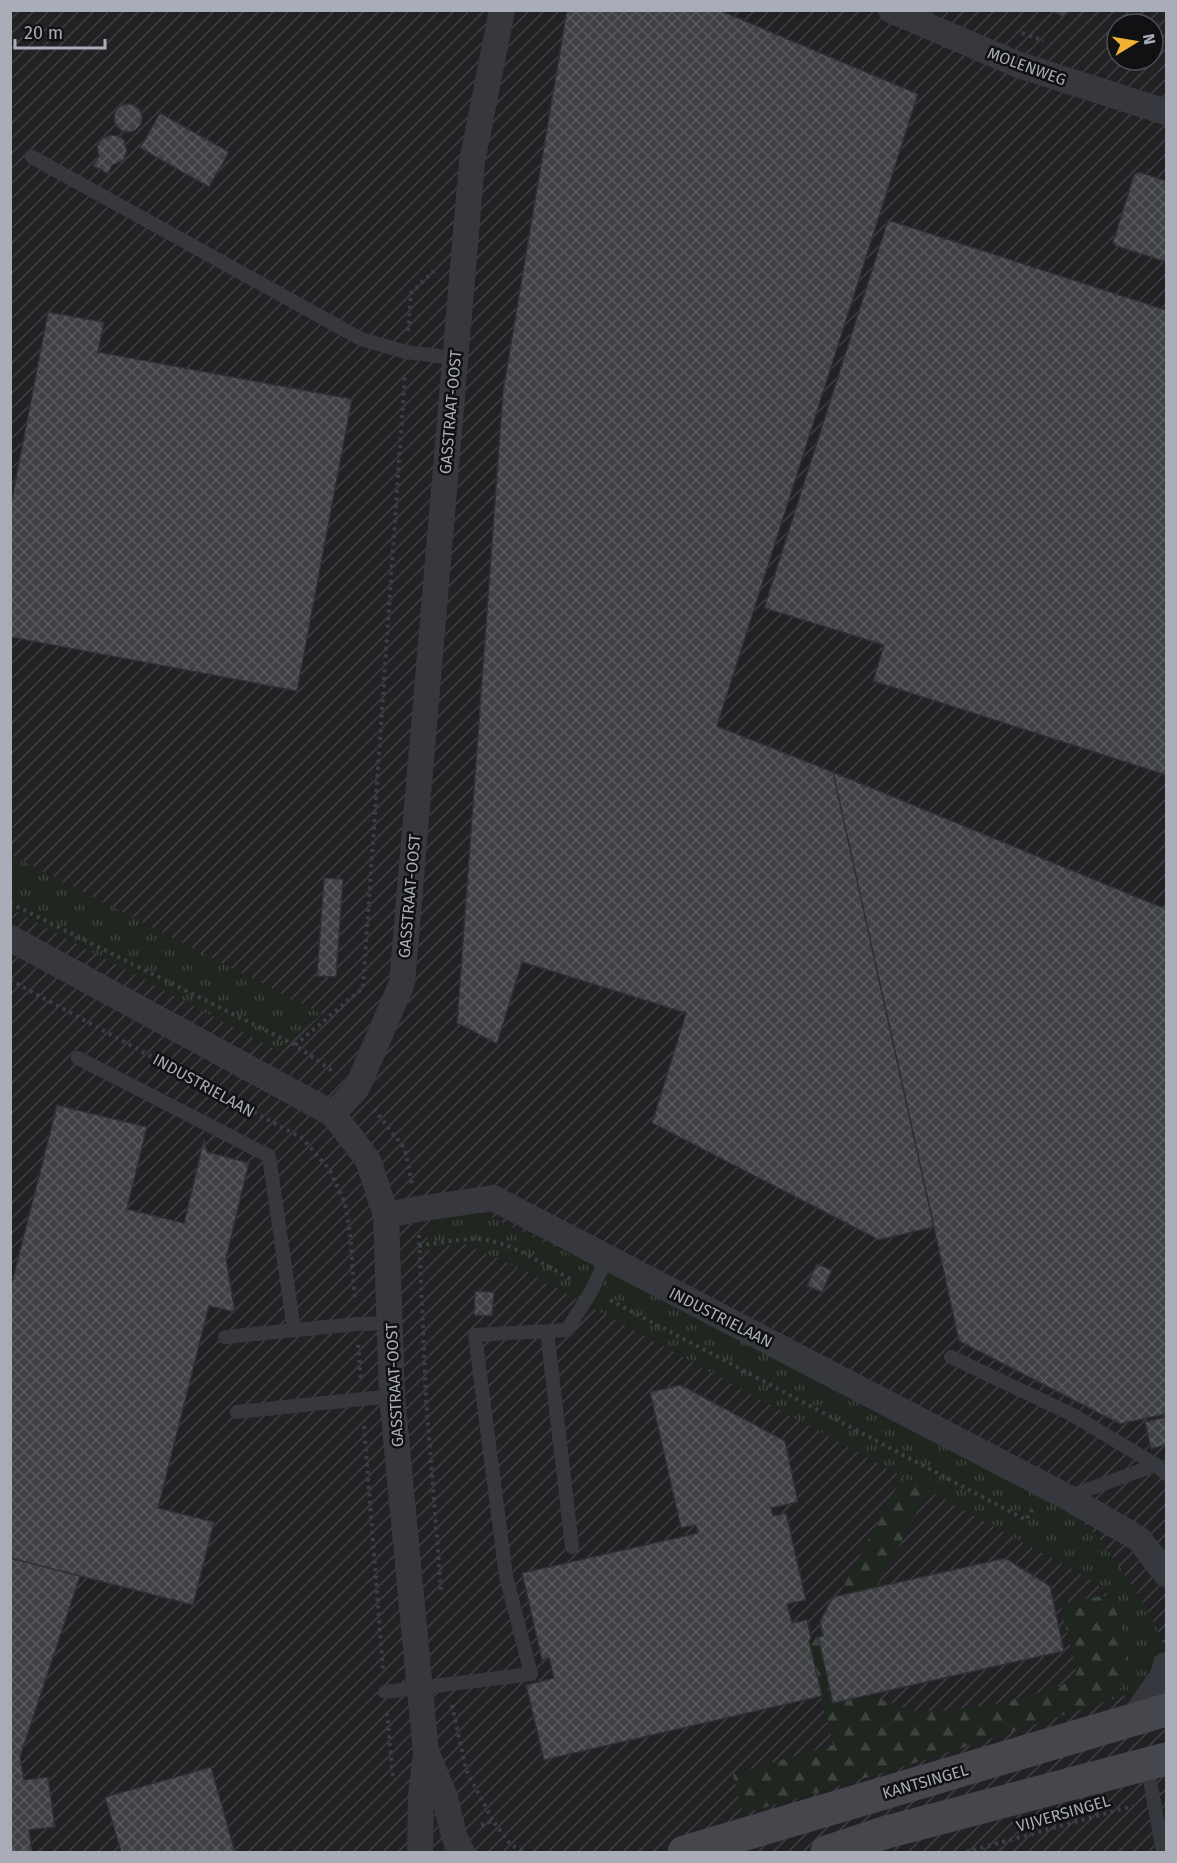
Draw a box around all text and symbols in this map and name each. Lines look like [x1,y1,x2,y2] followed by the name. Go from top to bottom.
[15,12,105,50] scale bar
[1105,12,1165,72] north arrow
[24,22,63,44] text: 20 m
[1139,32,1160,46] text: N
[985,43,1069,90] street label: MOLENWEG
[436,349,465,475] street label: GASSTRAAT-OOST
[395,833,424,959] street label: GASSTRAAT-OOST
[150,1050,258,1121] street label: INDUSTRIELAAN
[666,1283,776,1352] street label: INDUSTRIELAAN
[382,1322,407,1448] street label: GASSTRAAT-OOST
[880,1760,970,1803] street label: KANTSINGEL
[1014,1791,1112,1836] street label: VIJVERSINGEL

